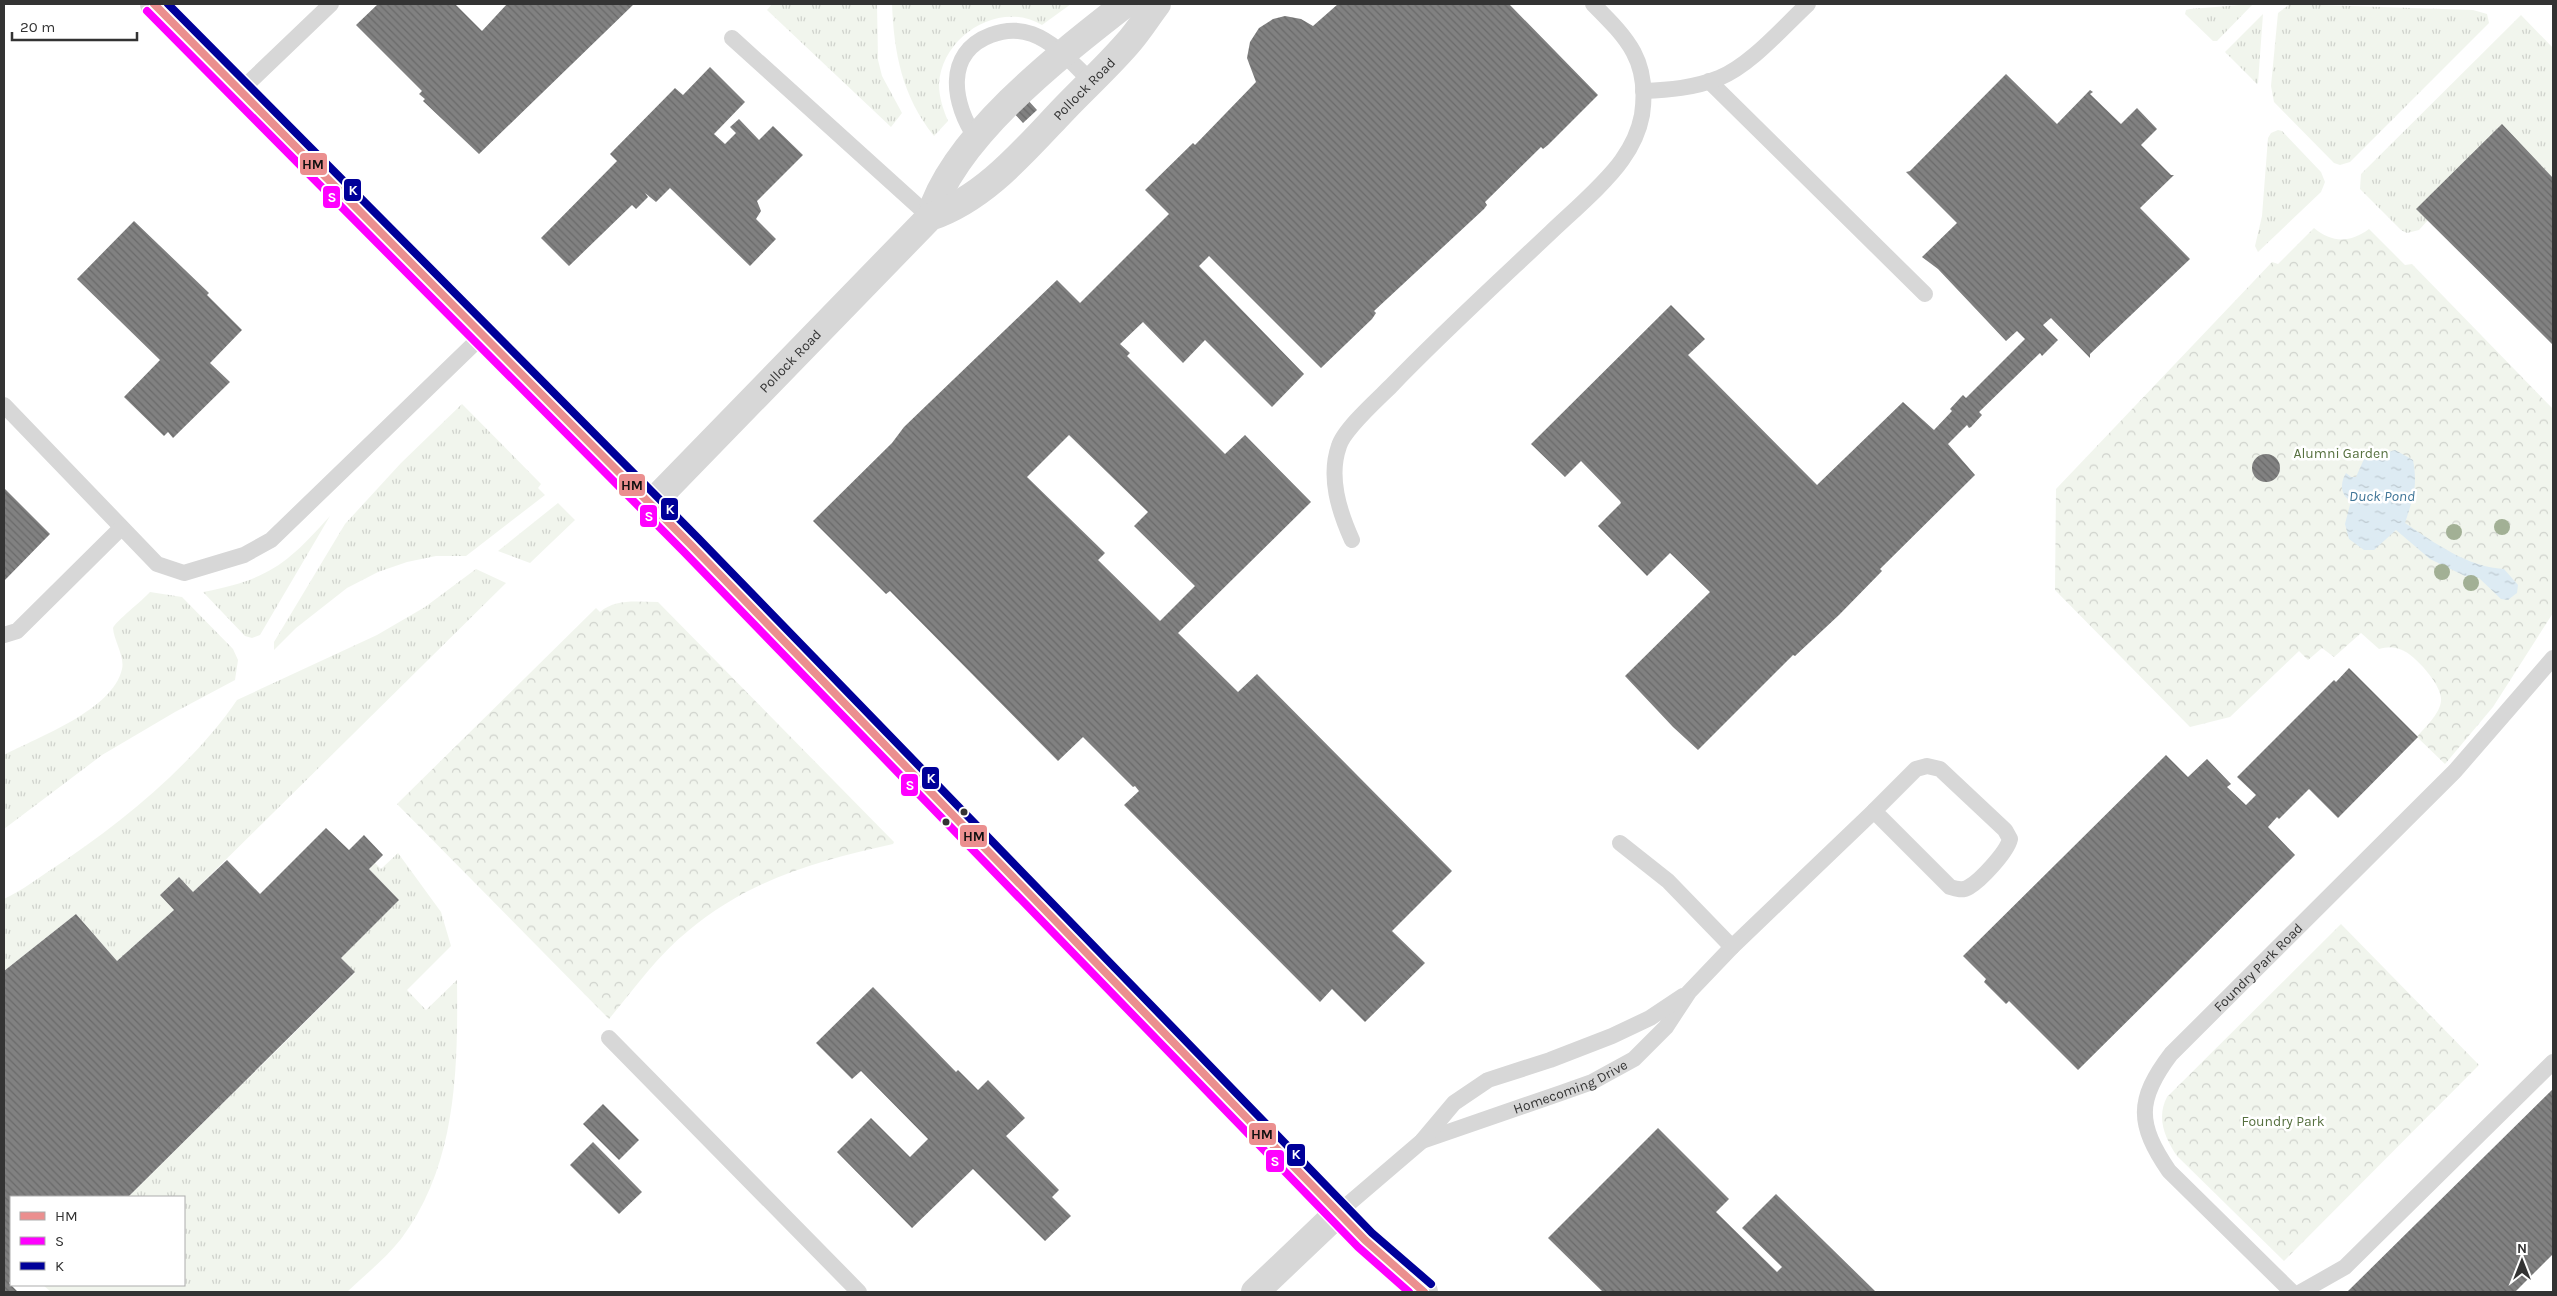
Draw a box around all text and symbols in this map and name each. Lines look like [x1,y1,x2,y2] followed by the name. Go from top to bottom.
[12,10,138,42] scale bar
[20,18,55,36] text: 20 m
[1049,54,1119,124] street label: Pollock Road
[299,152,328,176] line badge: HM
[302,156,324,173] text: HM
[343,178,362,202] line badge: K
[348,182,358,199] text: K
[322,185,341,209] line badge: S
[328,189,337,206] text: S
[756,326,825,396] street label: Pollock Road
[2293,445,2389,462] park label: Alumni Garden
[618,473,646,497] line badge: HM
[621,477,643,494] text: HM
[2349,487,2415,505] water label: Duck Pond
[660,497,679,521] line badge: K
[665,501,675,518] text: K
[639,504,658,528] line badge: S
[645,508,654,525] text: S
[921,766,940,790] line badge: K
[926,770,936,787] text: K
[900,773,919,797] line badge: S
[906,777,915,794] text: S
[959,807,969,817] unlabelled marker
[941,817,951,827] unlabelled marker
[959,824,988,848] line badge: HM
[963,828,985,845] text: HM
[2210,919,2306,1015] street label: Foundry Park Road
[1511,1056,1630,1117] street label: Homecoming Drive
[2241,1113,2325,1130] park label: Foundry Park
[1248,1122,1277,1146] line badge: HM
[1251,1126,1273,1143] text: HM
[1286,1143,1306,1167] line badge: K
[1291,1146,1301,1163] text: K
[1265,1149,1285,1173] line badge: S
[1271,1153,1280,1170] text: S
[10,1196,185,1286] legend
[55,1207,78,1225] text: HM
[55,1232,64,1250] text: S
[2497,1236,2547,1286] north arrow
[2517,1240,2527,1257] text: N
[55,1257,64,1275] text: K

